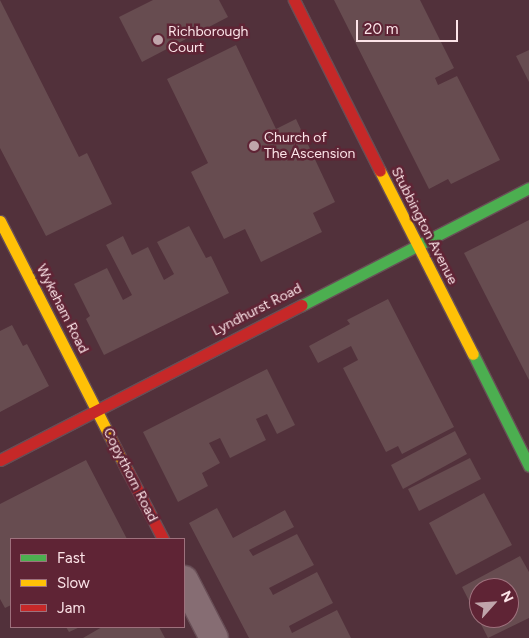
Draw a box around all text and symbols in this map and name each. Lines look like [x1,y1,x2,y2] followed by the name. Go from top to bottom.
[359,10,462,42] scale bar
[364,20,398,38] text: 20 m
[168,24,248,56] place label: Richborough Court
[152,34,164,46] marker: Richborough Court
[264,130,355,162] place label: Church of The Ascension
[248,140,260,152] marker: Church of The Ascension
[387,165,461,287] street label: Stubbington Avenue
[32,262,92,356] street label: Wykeham Road
[209,280,305,340] street label: Lyndhurst Road
[99,425,161,525] street label: Copythorn Road
[10,538,185,628] legend
[57,549,85,567] text: Fast
[57,574,90,592] text: Slow
[469,578,519,628] north arrow
[497,588,517,605] text: N
[57,599,85,617] text: Jam

